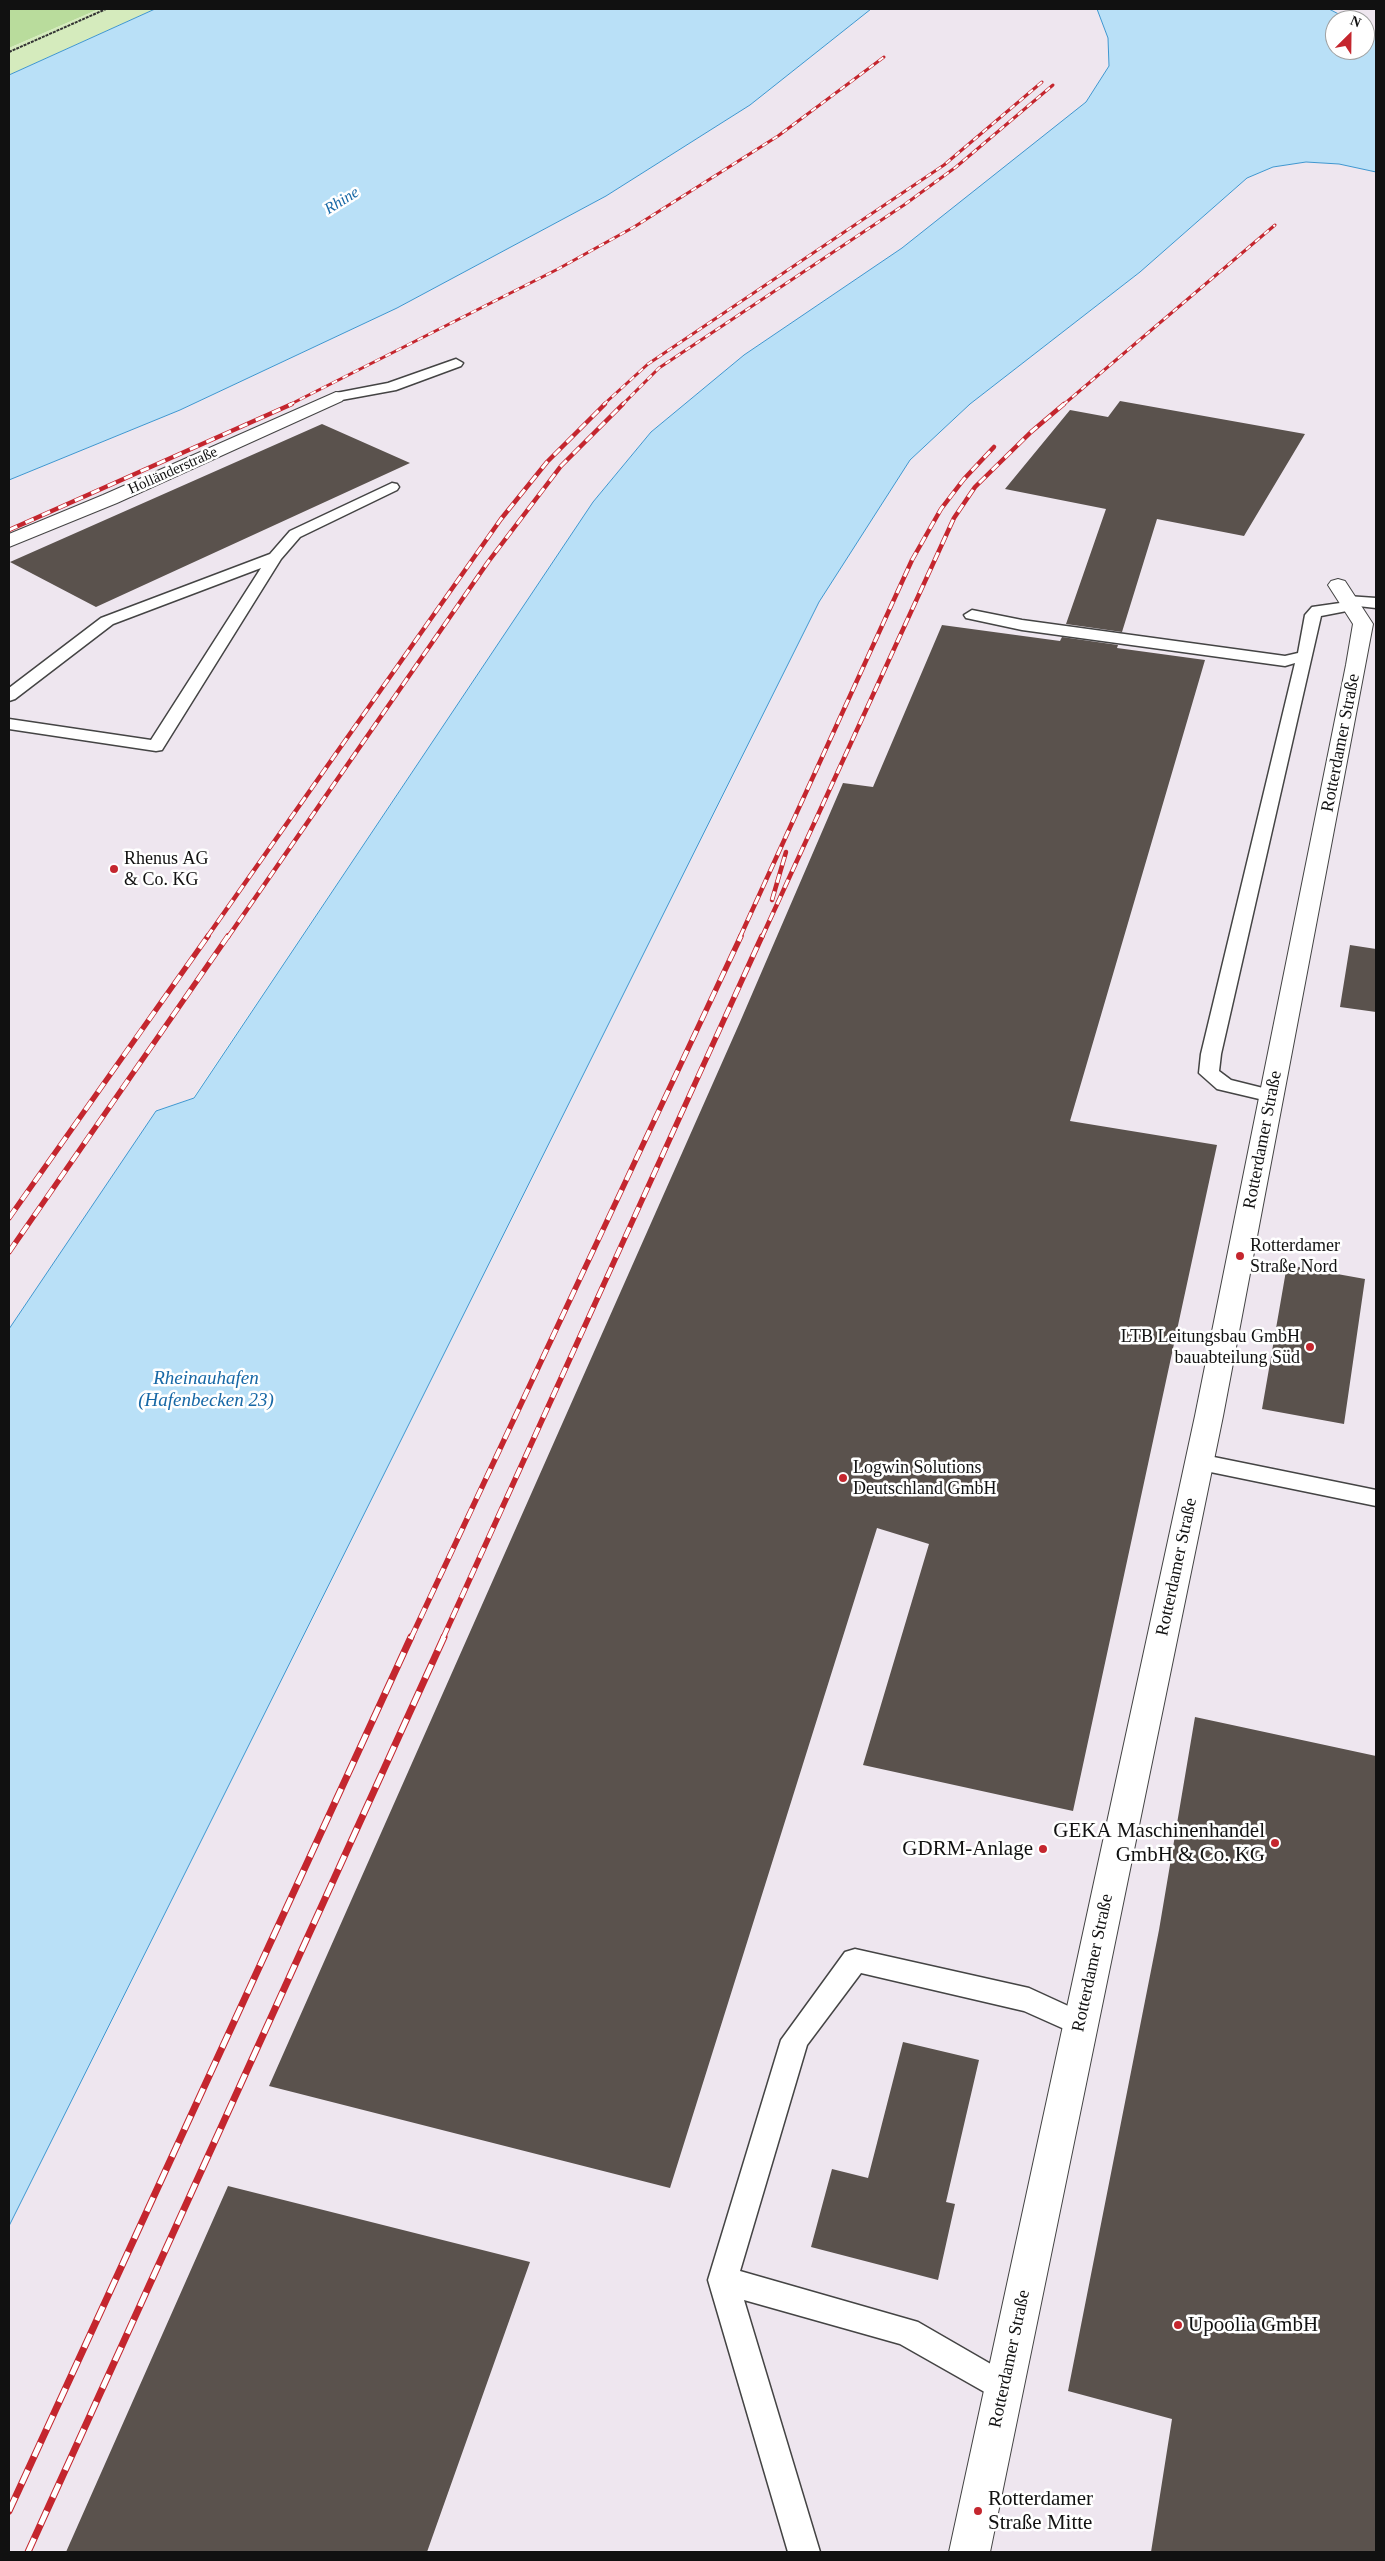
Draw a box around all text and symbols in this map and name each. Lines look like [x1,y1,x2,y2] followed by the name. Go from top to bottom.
[1325,10,1375,60] north arrow
[1348,13,1363,31] text: N
[321,183,363,219] water label: Rhine
[126,443,220,499] street label: Holländerstraße
[1317,672,1365,814] street label: Rotterdamer Straße
[124,848,208,891] place label: Rhenus AG & Co. KG
[108,863,120,875] marker: Rhenus AG & Co. KG
[1239,1069,1287,1211] street label: Rotterdamer Straße
[1250,1235,1340,1278] place label: Rotterdamer Straße Nord
[1234,1250,1246,1262] marker: Rotterdamer Straße Nord
[1121,1326,1300,1368] place label: LTB Leitungsbau GmbH bauabteilung Süd
[1304,1341,1316,1353] marker: LTB Leitungsbau GmbH bauabteilung Süd
[138,1368,274,1412] water label: Rheinauhafen (Hafenbecken 23)
[853,1457,996,1500] place label: Logwin Solutions Deutschland GmbH
[837,1472,849,1484] marker: Logwin Solutions Deutschland GmbH
[1152,1496,1202,1638] street label: Rotterdamer Straße
[1053,1818,1265,1868] place label: GEKA Maschinenhandel GmbH & Co. KG
[902,1836,1033,1862] place label: GDRM-Anlage
[1269,1837,1281,1849] marker: GEKA Maschinenhandel GmbH & Co. KG
[1037,1843,1049,1855] marker: GDRM-Anlage
[1068,1892,1118,2034] street label: Rotterdamer Straße
[985,2288,1035,2430] street label: Rotterdamer Straße
[1188,2312,1318,2338] place label: Upoolia GmbH
[1172,2319,1184,2331] marker: Upoolia GmbH
[988,2486,1093,2536] place label: Rotterdamer Straße Mitte
[972,2505,984,2517] marker: Rotterdamer Straße Mitte

